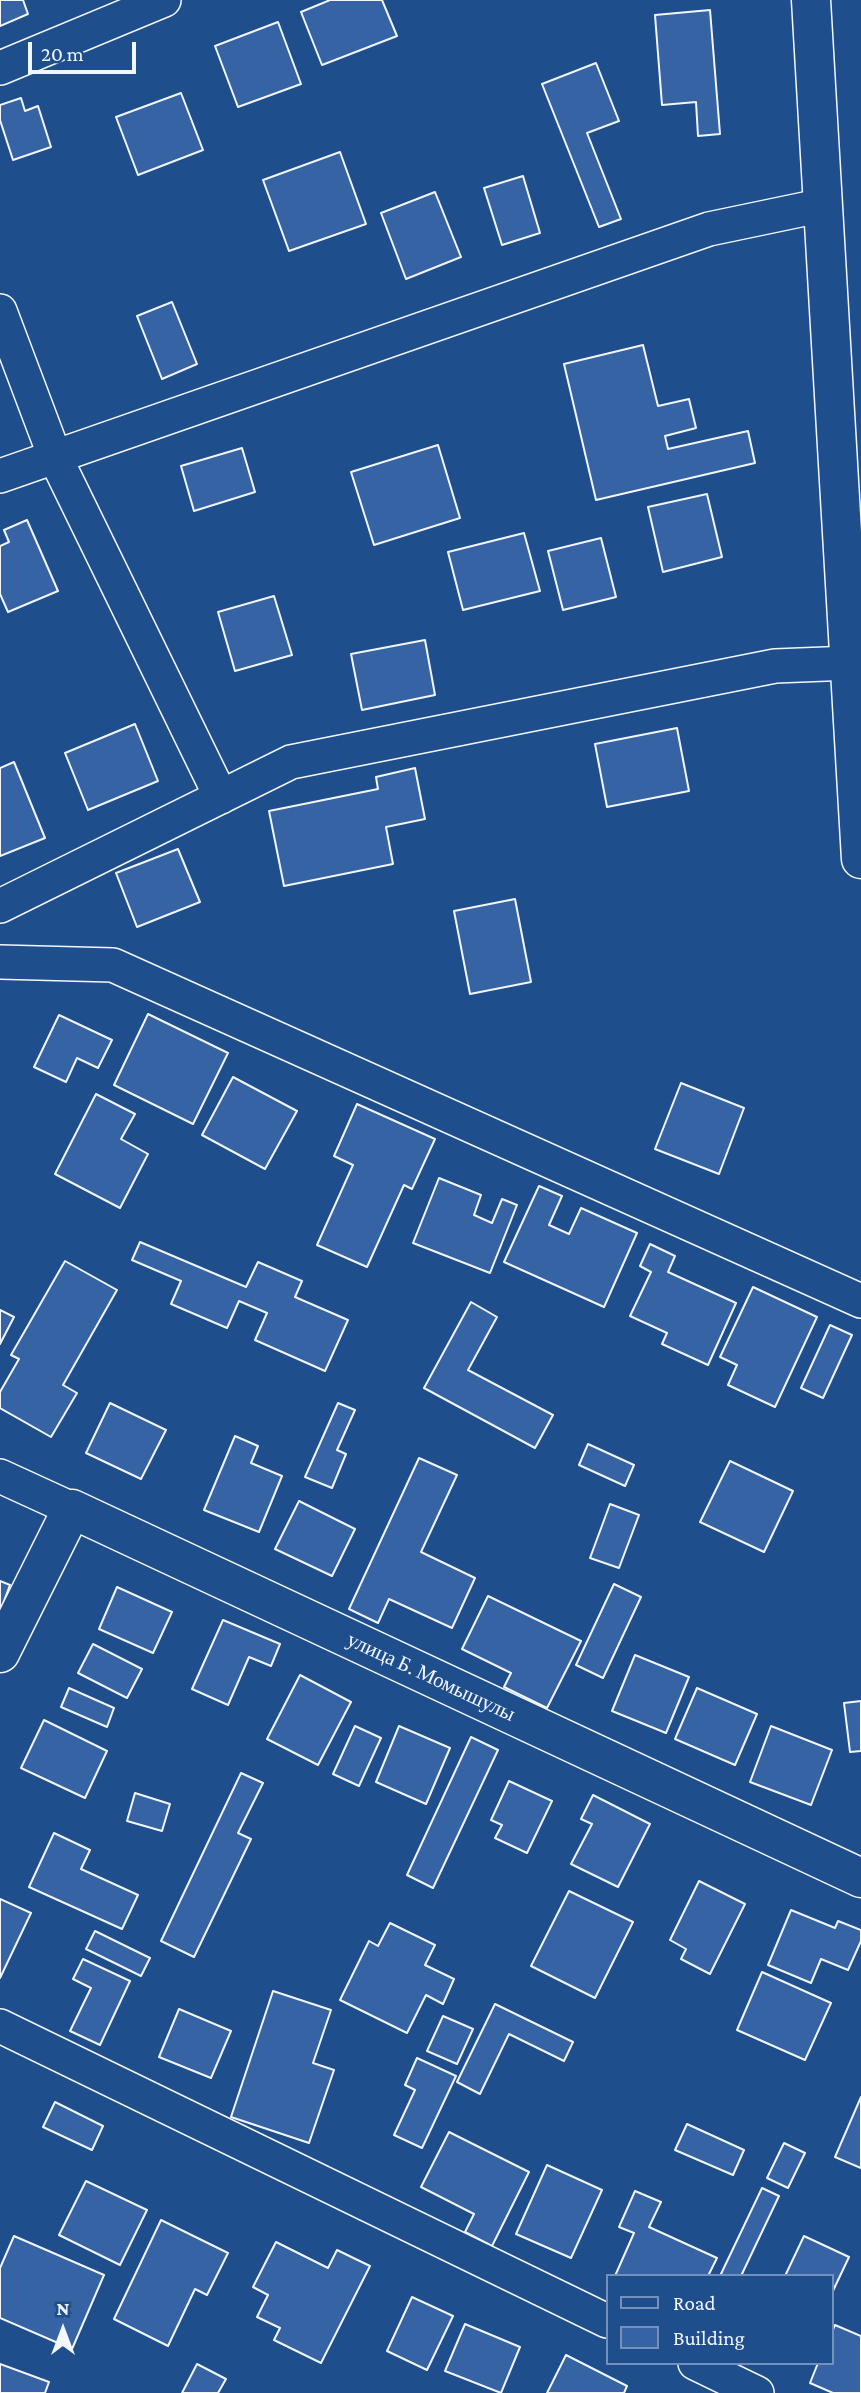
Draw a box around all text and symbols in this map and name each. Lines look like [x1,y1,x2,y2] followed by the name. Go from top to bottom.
[32,28,140,72] scale bar
[41,42,84,66] text: 20 m
[343,1627,519,1727] street label: улица Б. Момышулы
[606,2274,833,2365] legend
[673,2291,716,2315] text: Road
[28,2295,98,2365] north arrow
[57,2298,69,2319] text: N
[673,2326,745,2350] text: Building

